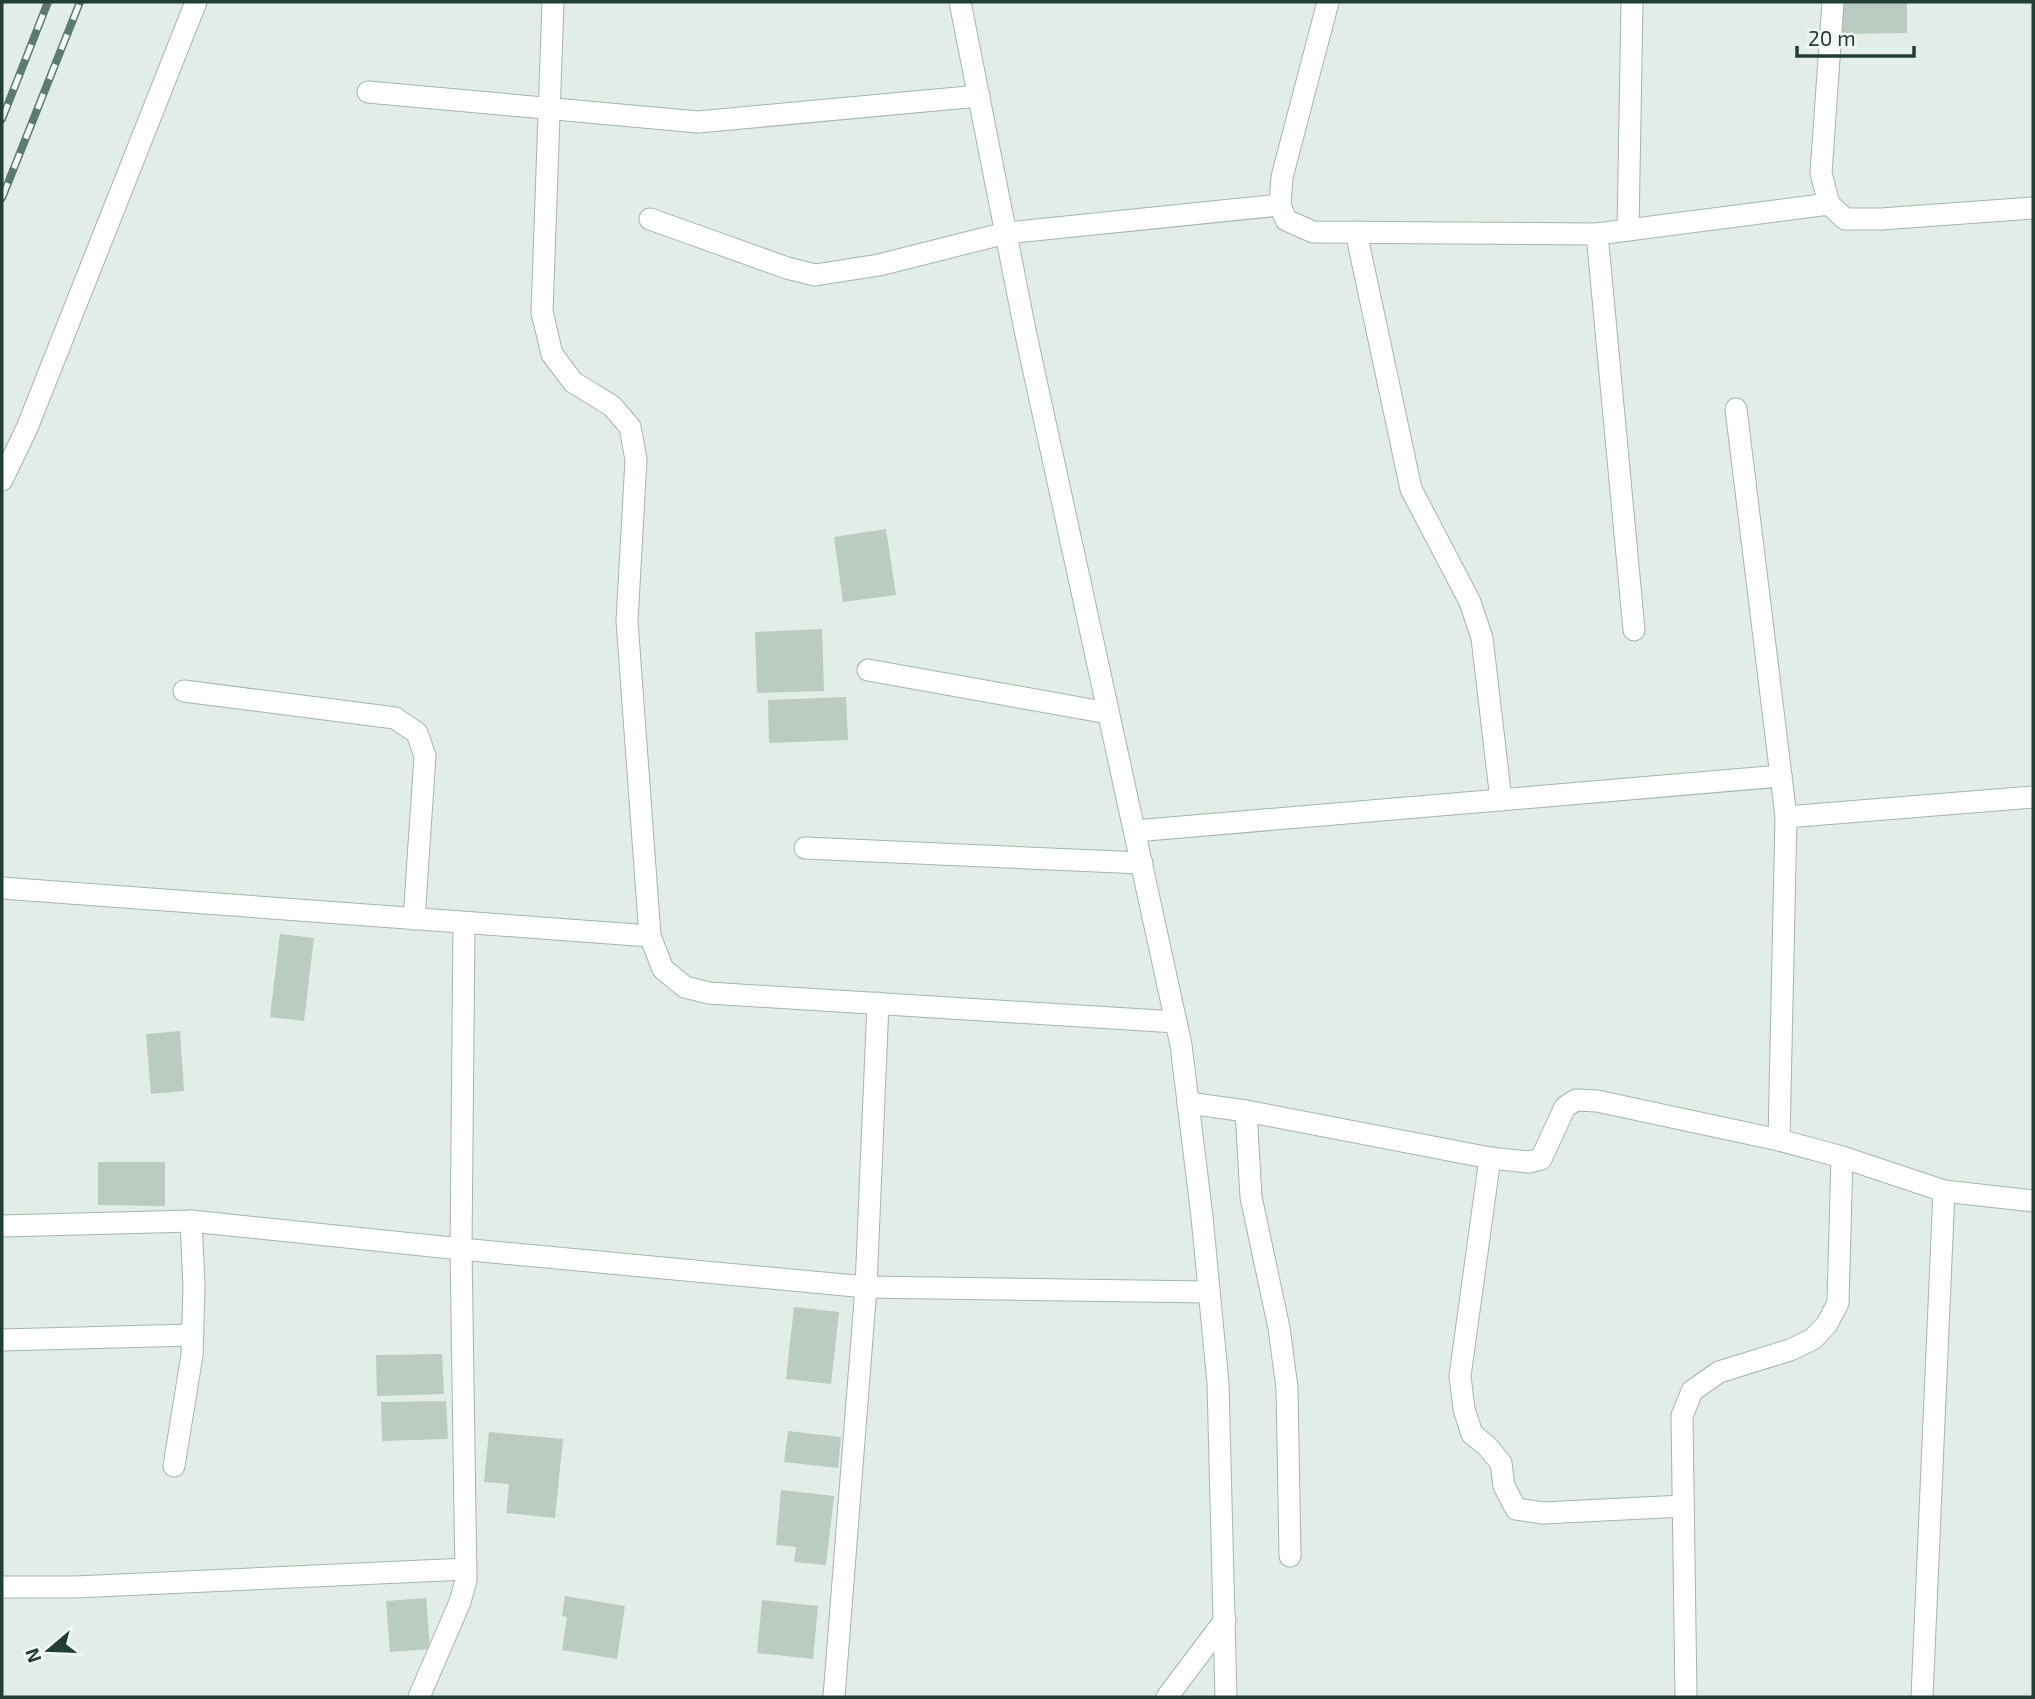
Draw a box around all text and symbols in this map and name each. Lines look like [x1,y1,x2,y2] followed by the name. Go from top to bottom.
[1797,14,1914,58] scale bar
[1808,25,1856,50] text: 20 m
[14,1615,84,1685] north arrow
[19,1645,46,1666] text: N

